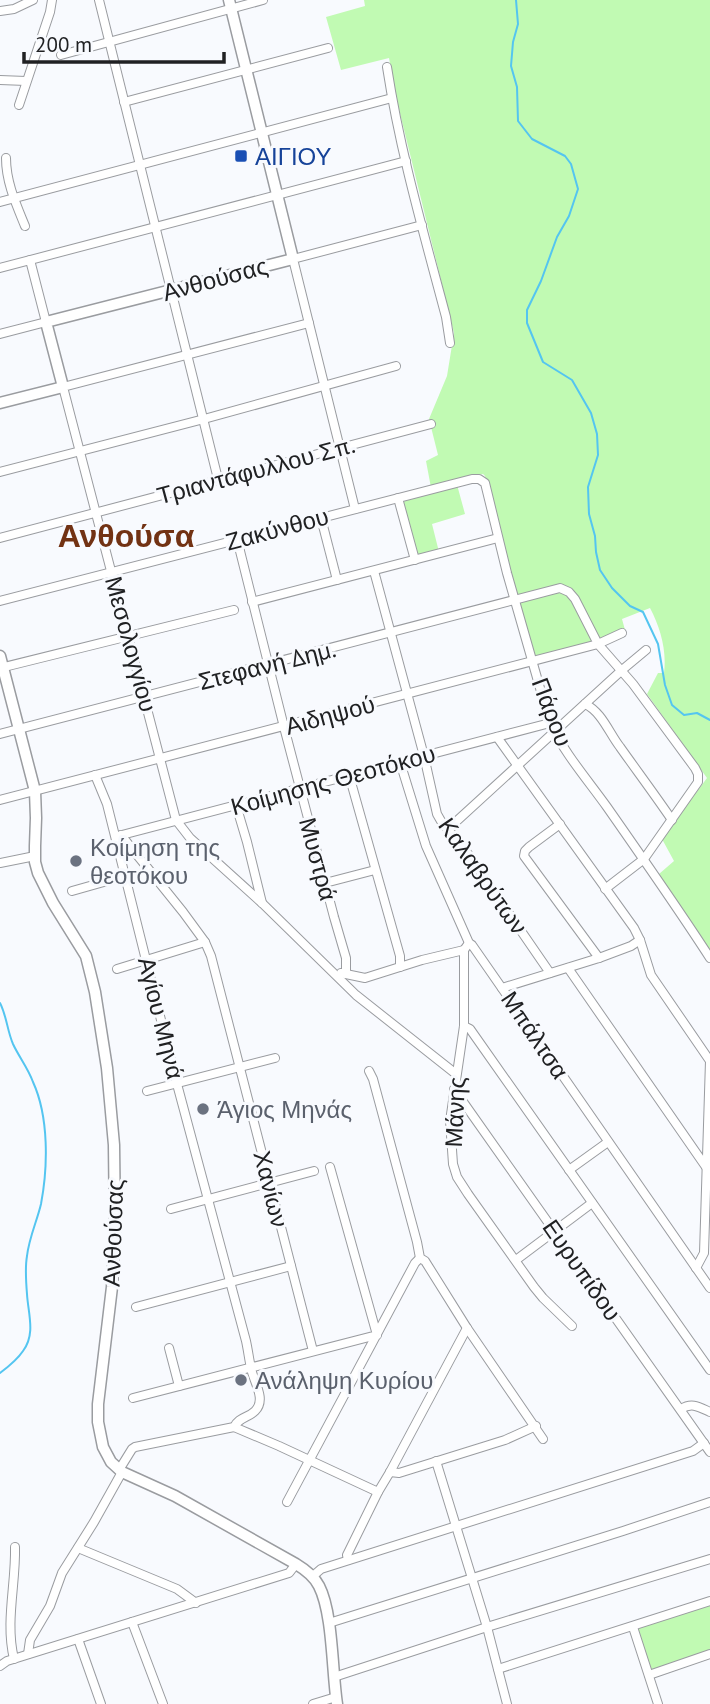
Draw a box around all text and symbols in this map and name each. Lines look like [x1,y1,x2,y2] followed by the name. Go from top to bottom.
[24,21,224,65] scale bar
[35,31,92,58] text: 200 m
[255,141,331,172] place label: ΑΙΓΙΟΥ
[233,148,249,164] marker: ΑΙΓΙΟΥ
[159,250,271,308] street label: Ανθούσας
[154,429,358,511] street label: Τριαντάφυλλου Σπ.
[222,500,332,558] street label: Ζακύνθου
[58,514,195,556] district label: Ανθούσα
[98,573,164,715] street label: Μεσολογγίου
[195,633,339,697] street label: Στεφανή Δημ.
[525,673,579,751] street label: Πάρου
[282,688,378,742] street label: Αιδηψού
[227,738,439,822] street label: Κοίμησης Θεοτόκου
[431,812,535,940] street label: Καλαβρύτων
[292,814,344,904] street label: Μυστρά
[90,832,220,891] place label: Κοίμηση της θεοτόκου
[68,853,84,869] marker: Κοίμηση της θεοτόκου
[131,954,191,1083] street label: Αγίου Μηνά
[494,985,576,1085] street label: Μπάλτσα
[438,1076,472,1148] street label: Μάνης
[217,1094,352,1125] place label: Άγιος Μηνάς
[195,1101,211,1117] marker: Άγιος Μηνάς
[247,1147,295,1231] street label: Χανίων
[96,1179,130,1287] street label: Ανθούσας
[536,1213,628,1327] street label: Ευρυπίδου
[255,1365,433,1396] place label: Ανάληψη Κυρίου
[233,1372,249,1388] marker: Ανάληψη Κυρίου

